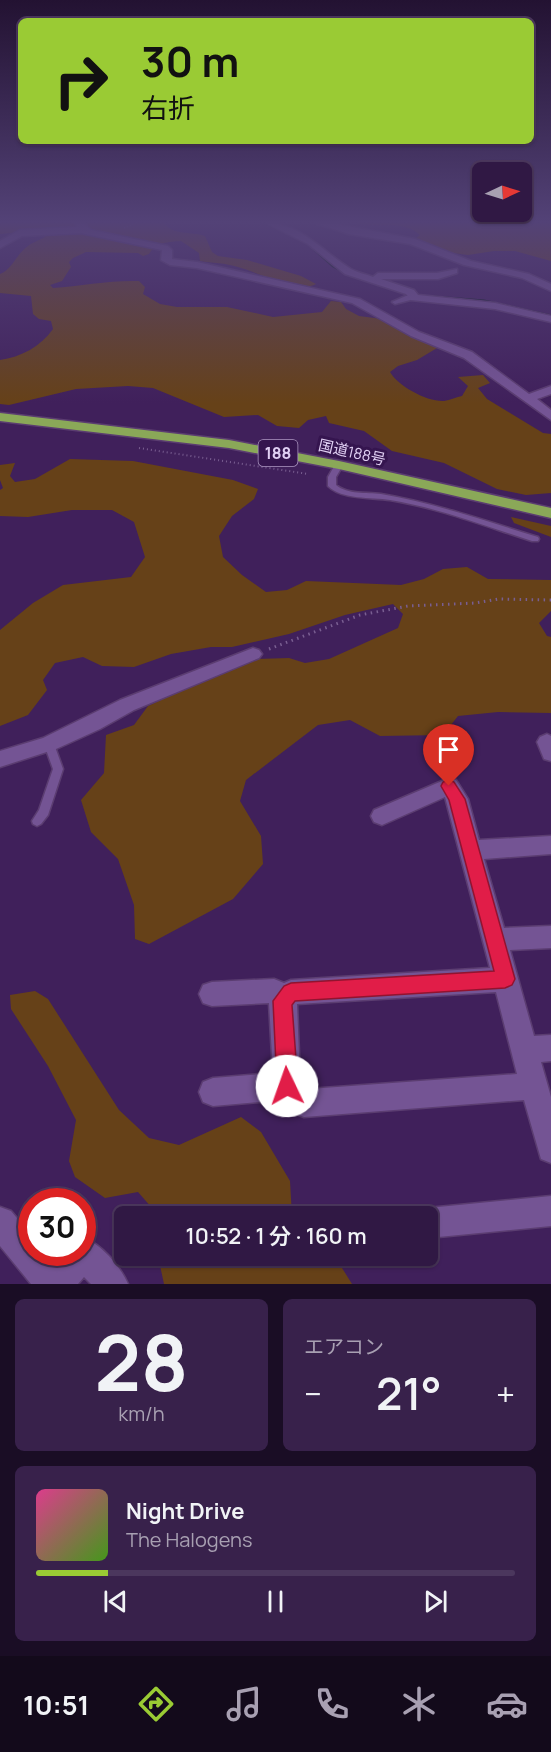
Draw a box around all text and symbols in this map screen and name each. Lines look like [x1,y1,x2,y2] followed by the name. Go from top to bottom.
[141,32,239,90] text: 30 m
[42,42,120,120] icon: right
[141,89,195,126] text: 右折
[472,162,532,222] north arrow
[472,162,532,222] map controls
[316,434,388,470] street label: 国道188号
[258,440,298,466] road number: 188
[423,724,474,786] pin
[432,733,465,766] icon: arrive
[255,1054,319,1118] position arrow
[18,1188,96,1266] speed limit sign: 30
[185,1221,367,1251] text: 10:52 · 1 分 · 160 m
[94,1308,189,1414] text: 28
[304,1333,384,1360] text: エアコン
[376,1362,442,1424] text: 21°
[304,1371,322,1416] text: −
[496,1371,515,1416] text: +
[118,1400,165,1427] text: km/h
[126,1496,245,1526] text: Night Drive
[126,1526,252,1553] text: The Halogens
[99,1585,132,1618] icon: previous
[259,1585,292,1618] icon: pause
[419,1585,452,1618] icon: next
[135,1683,177,1725] icon: directions
[223,1683,265,1725] icon: music
[311,1683,353,1725] icon: phone
[398,1683,440,1725] icon: climate
[486,1683,528,1725] icon: car
[23,1686,89,1723] text: 10:51

